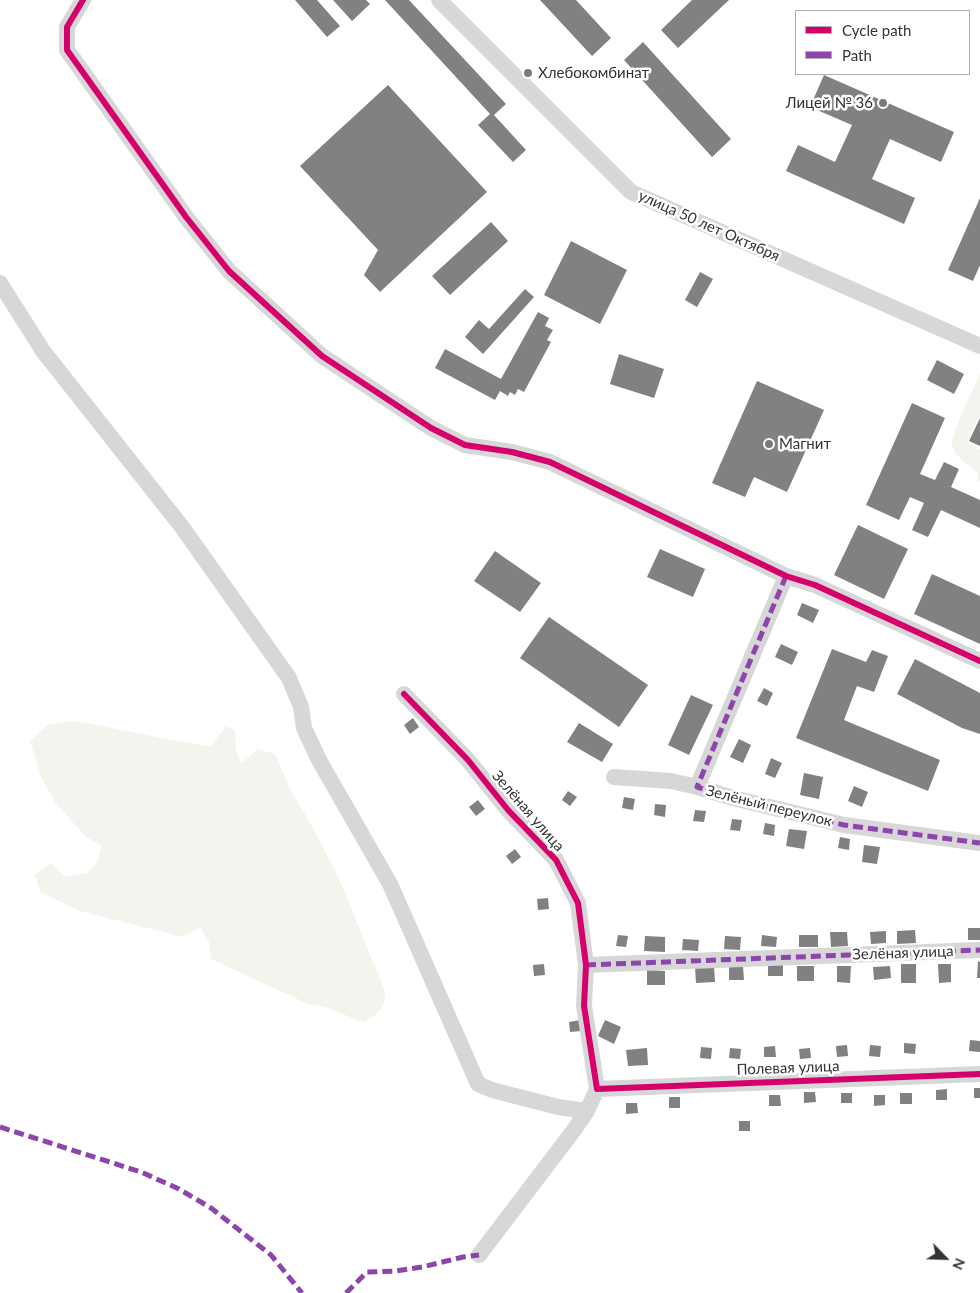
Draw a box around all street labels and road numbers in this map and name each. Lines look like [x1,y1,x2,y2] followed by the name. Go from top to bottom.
[636,187,782,265] street label: улица 50 лет Октября
[488,767,568,855] street label: Зелёная улица
[704,782,834,830] street label: Зелёный переулок
[852,942,954,964] street label: Зелёная улица
[736,1057,840,1079] street label: Полевая улица

